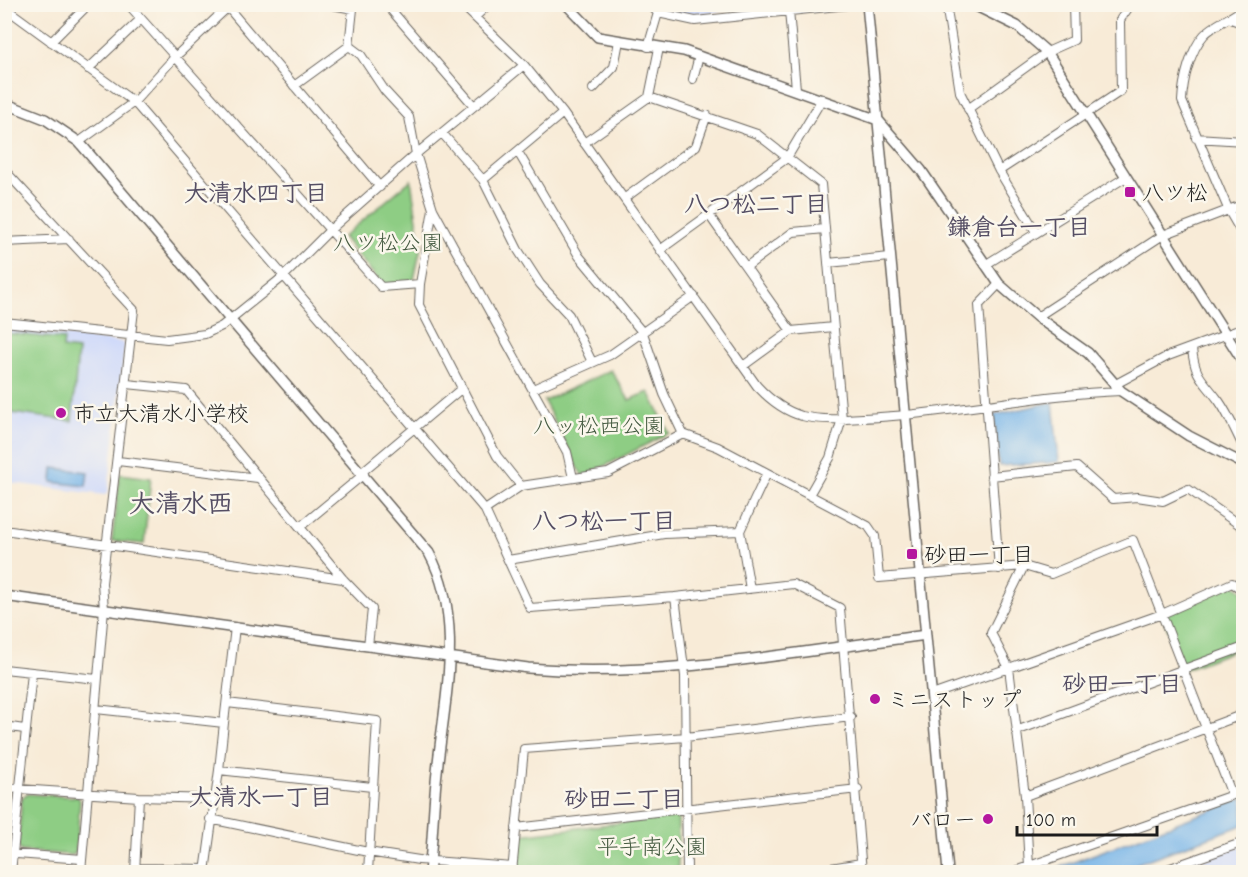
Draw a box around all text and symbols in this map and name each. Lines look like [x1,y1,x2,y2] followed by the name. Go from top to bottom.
[184,179,328,207] district label: 大清水四丁目
[1142,180,1208,206] place label: 八ツ松
[1123,185,1137,199] marker: 八ツ松
[684,190,828,218] district label: 八つ松二丁目
[947,213,1091,241] district label: 鎌倉台一丁目
[333,230,443,256] park label: 八ツ松公園
[73,401,249,427] place label: 市立大清水小学校
[54,406,68,420] marker: 市立大清水小学校
[533,413,665,439] park label: 八ッ松西公園
[129,489,233,519] district label: 大清水西
[532,507,676,535] district label: 八つ松一丁目
[924,542,1034,568] place label: 砂田一丁目
[905,547,919,561] marker: 砂田一丁目
[1062,670,1182,698] district label: 砂田一丁目
[887,687,1021,713] place label: ミニストップ
[868,692,882,706] marker: ミニストップ
[189,783,333,811] district label: 大清水一丁目
[564,785,684,813] district label: 砂田二丁目
[1017,799,1156,837] scale bar
[910,807,976,833] place label: バロー
[1026,810,1076,831] text: 100 m
[981,812,995,826] marker: バロー
[597,834,707,860] park label: 平手南公園

